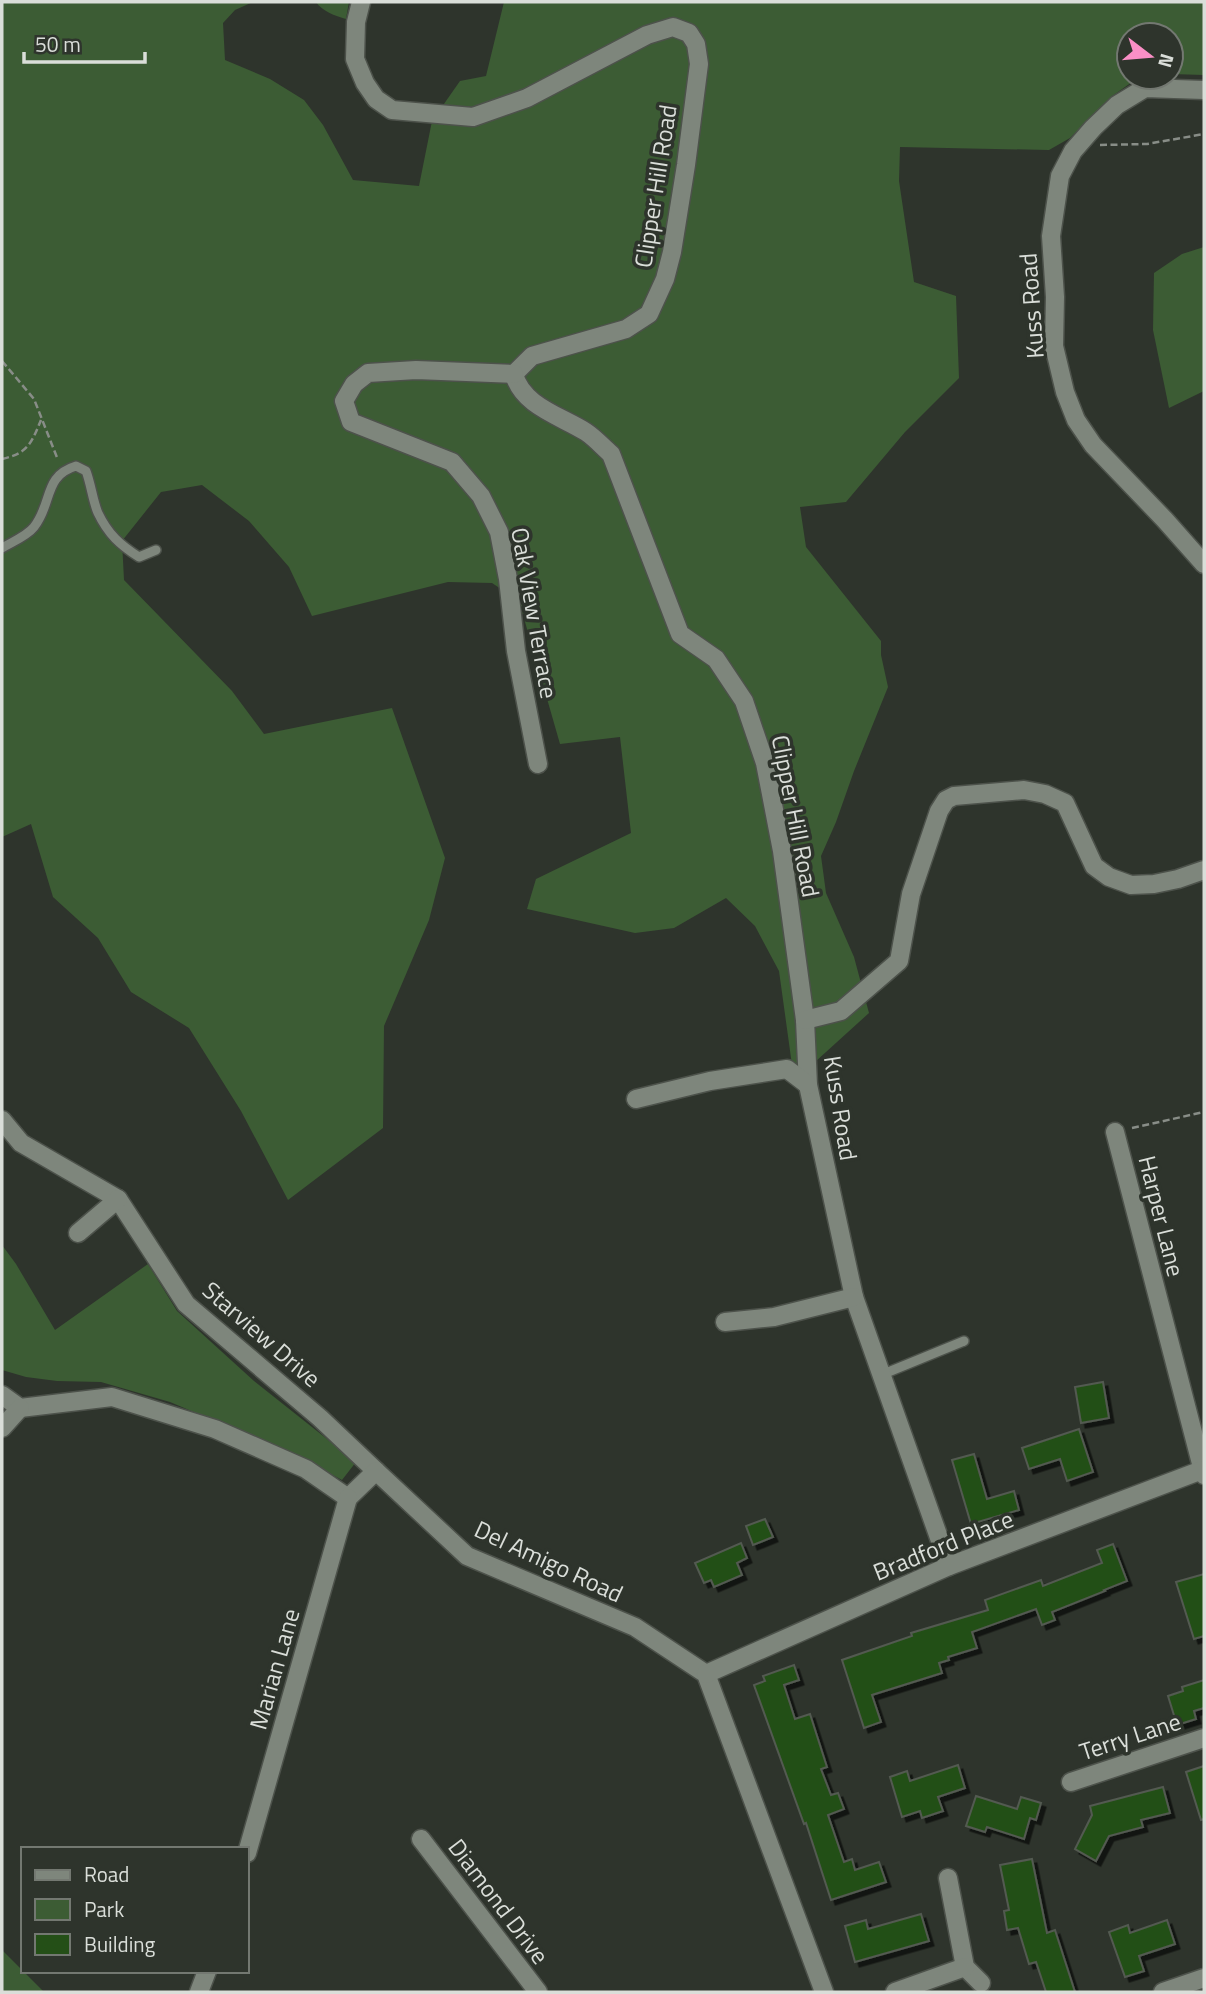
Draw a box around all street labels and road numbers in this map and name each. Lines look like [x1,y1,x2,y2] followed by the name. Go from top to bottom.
[624,102,686,270] street label: Clipper Hill Road
[1009,252,1053,360] street label: Kuss Road
[502,525,568,701] street label: Oak View Terrace
[763,732,829,900] street label: Clipper Hill Road
[815,1053,867,1163] street label: Kuss Road
[1130,1152,1194,1280] street label: Harper Lane
[195,1272,329,1396] street label: Starview Drive
[867,1501,1019,1589] street label: Bradford Place
[469,1511,629,1611] street label: Del Amigo Road
[240,1604,308,1734] street label: Marian Lane
[1075,1703,1185,1769] street label: Terry Lane
[440,1831,558,1971] street label: Diamond Drive

